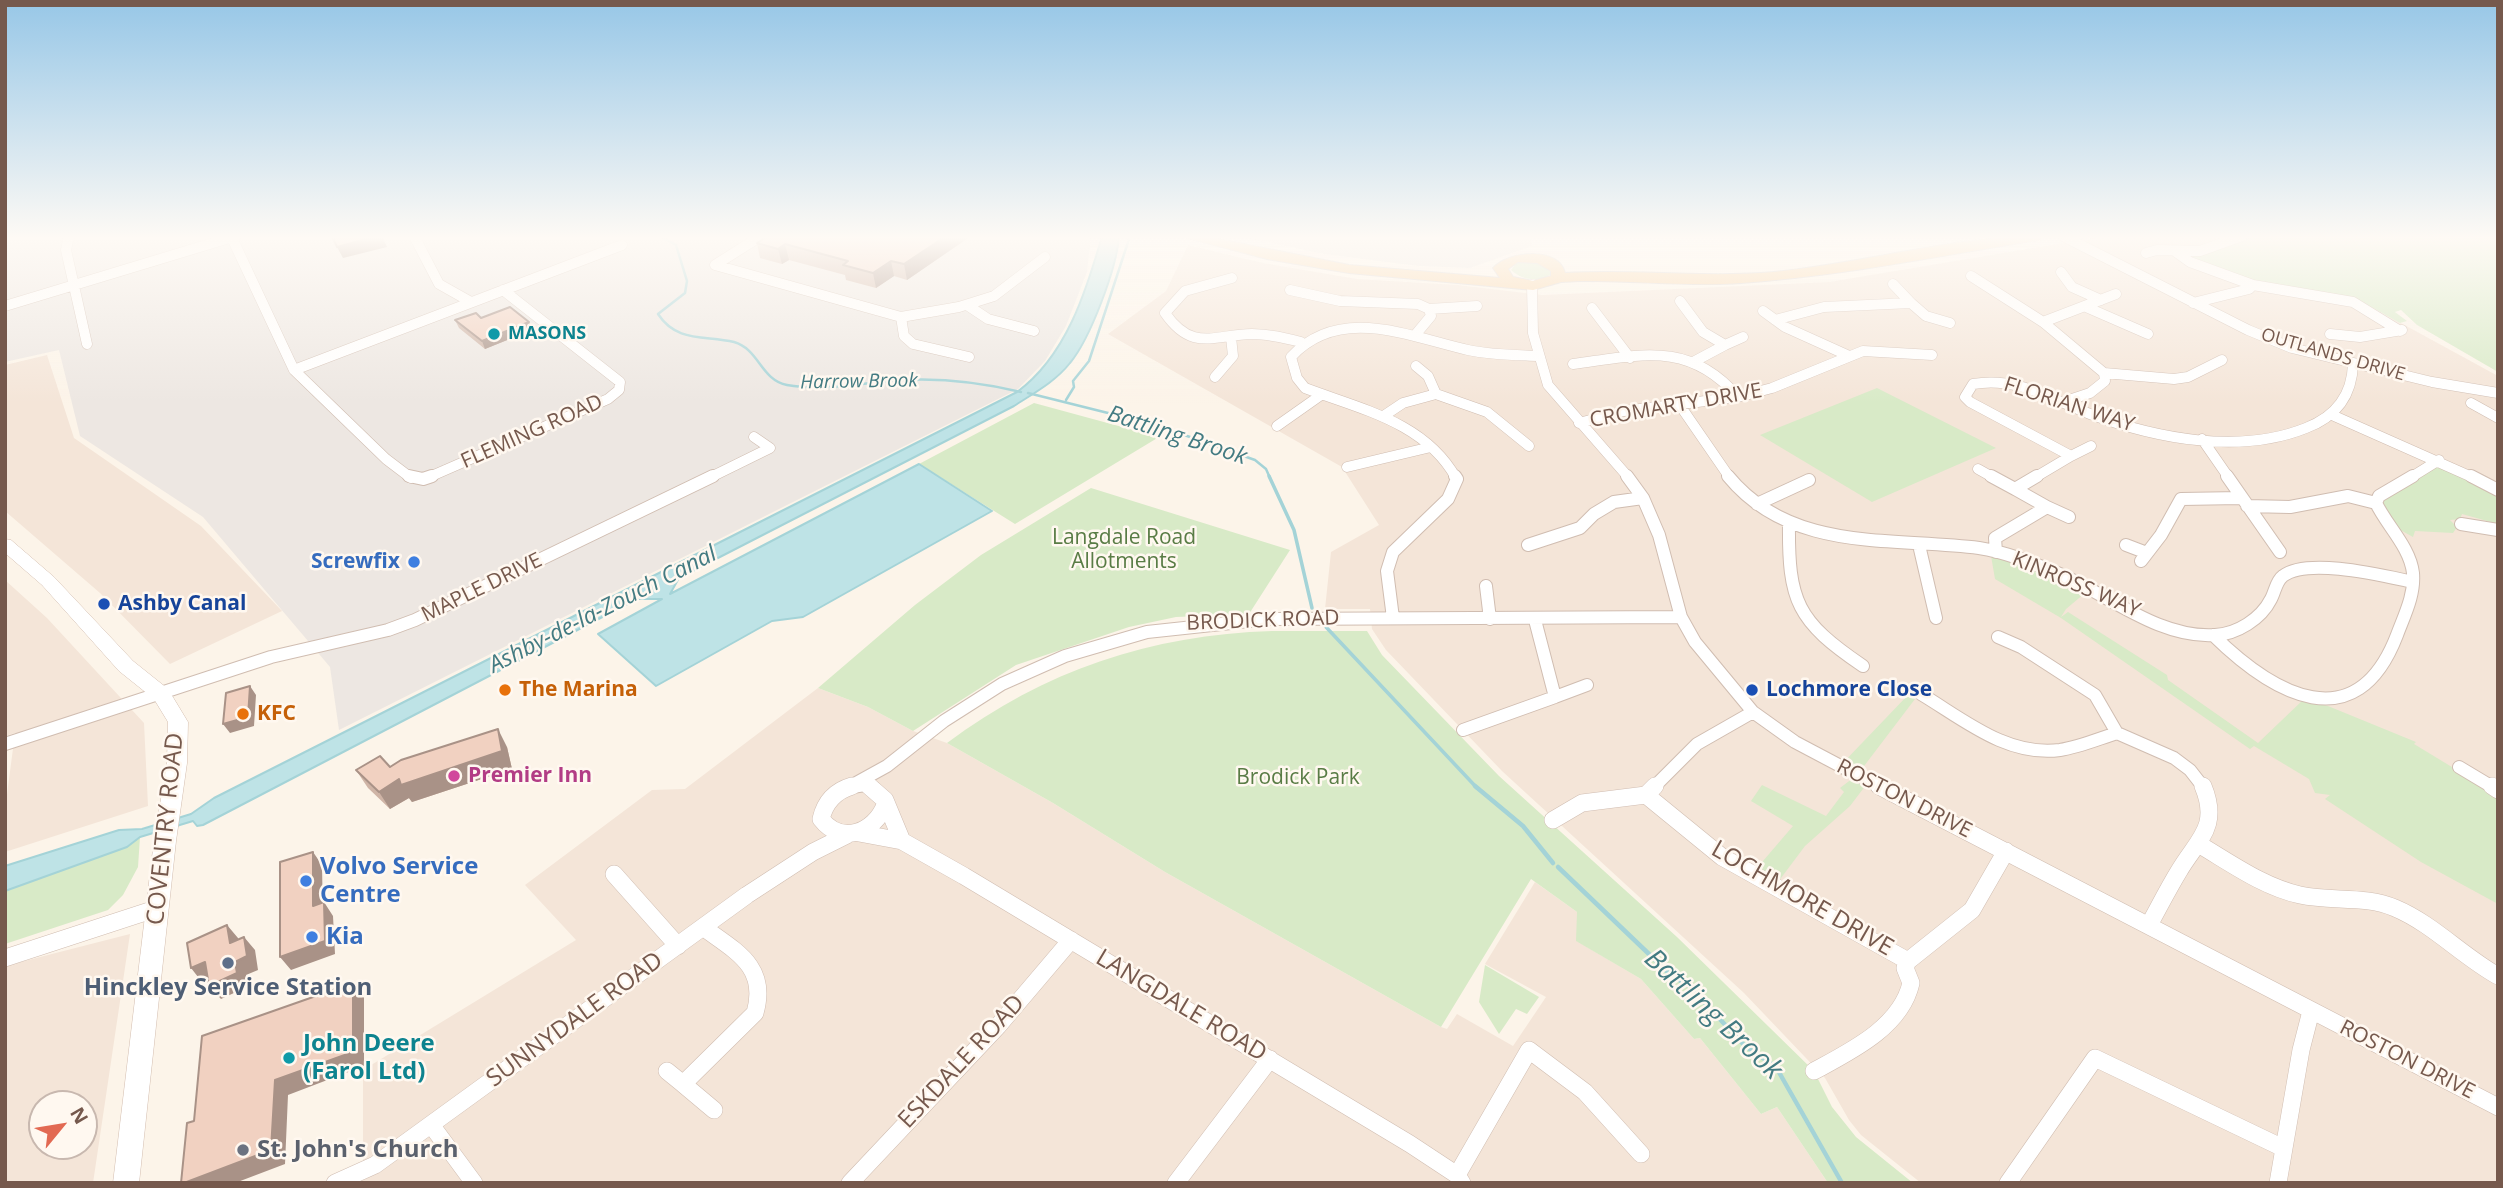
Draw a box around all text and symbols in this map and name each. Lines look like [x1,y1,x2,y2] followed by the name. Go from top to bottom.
[508,323,586,345] place label: MASONS
[2258,324,2408,386] street label: OUTLANDS DRIVE
[486,326,502,342] marker: MASONS
[800,370,918,394] water label: Harrow Brook
[2000,372,2138,438] street label: FLORIAN WAY
[1588,378,1764,434] street label: CROMARTY DRIVE
[457,389,607,475] street label: FLEMING ROAD
[1104,401,1250,471] water label: Battling Brook
[1052,525,1196,575] park label: Langdale Road Allotments
[485,541,721,679] water label: Ashby-de-la-Zouch Canal
[2008,547,2144,623] street label: KINROSS WAY
[418,548,546,628] street label: MAPLE DRIVE
[311,549,400,575] place label: Screwfix
[406,554,422,570] marker: Screwfix
[118,591,246,617] place label: Ashby Canal
[96,596,112,612] marker: Ashby Canal
[1186,606,1340,636] street label: BRODICK ROAD
[519,677,638,703] place label: The Marina
[1766,677,1932,703] place label: Lochmore Close
[497,682,513,698] marker: The Marina
[1744,682,1760,698] marker: Lochmore Close
[257,701,296,727] place label: KFC
[235,706,251,722] marker: KFC
[142,731,190,927] street label: COVENTRY ROAD
[1832,754,1976,844] street label: ROSTON DRIVE
[468,763,592,789] place label: Premier Inn
[1236,765,1360,791] park label: Brodick Park
[446,768,462,784] marker: Premier Inn
[1706,835,1898,963] street label: LOCHMORE DRIVE
[320,853,478,909] place label: Volvo Service Centre
[298,873,314,889] marker: Volvo Service Centre
[326,923,364,951] place label: Kia
[304,929,320,945] marker: Kia
[1637,943,1789,1087] water label: Battling Brook
[1090,944,1272,1068] street label: LANGDALE ROAD
[481,946,669,1094] street label: SUNNYDALE ROAD
[220,955,236,971] marker: Hinckley Service Station
[84,974,372,1002] place label: Hinckley Service Station
[893,989,1031,1135] street label: ESKDALE ROAD
[2335,1015,2479,1105] street label: ROSTON DRIVE
[303,1030,435,1086] place label: John Deere (Farol Ltd)
[281,1050,297,1066] marker: John Deere (Farol Ltd)
[28,1090,98,1160] north arrow
[64,1102,95,1129] text: N
[257,1136,458,1164] place label: St. John's Church
[235,1142,251,1158] marker: St. John's Church

